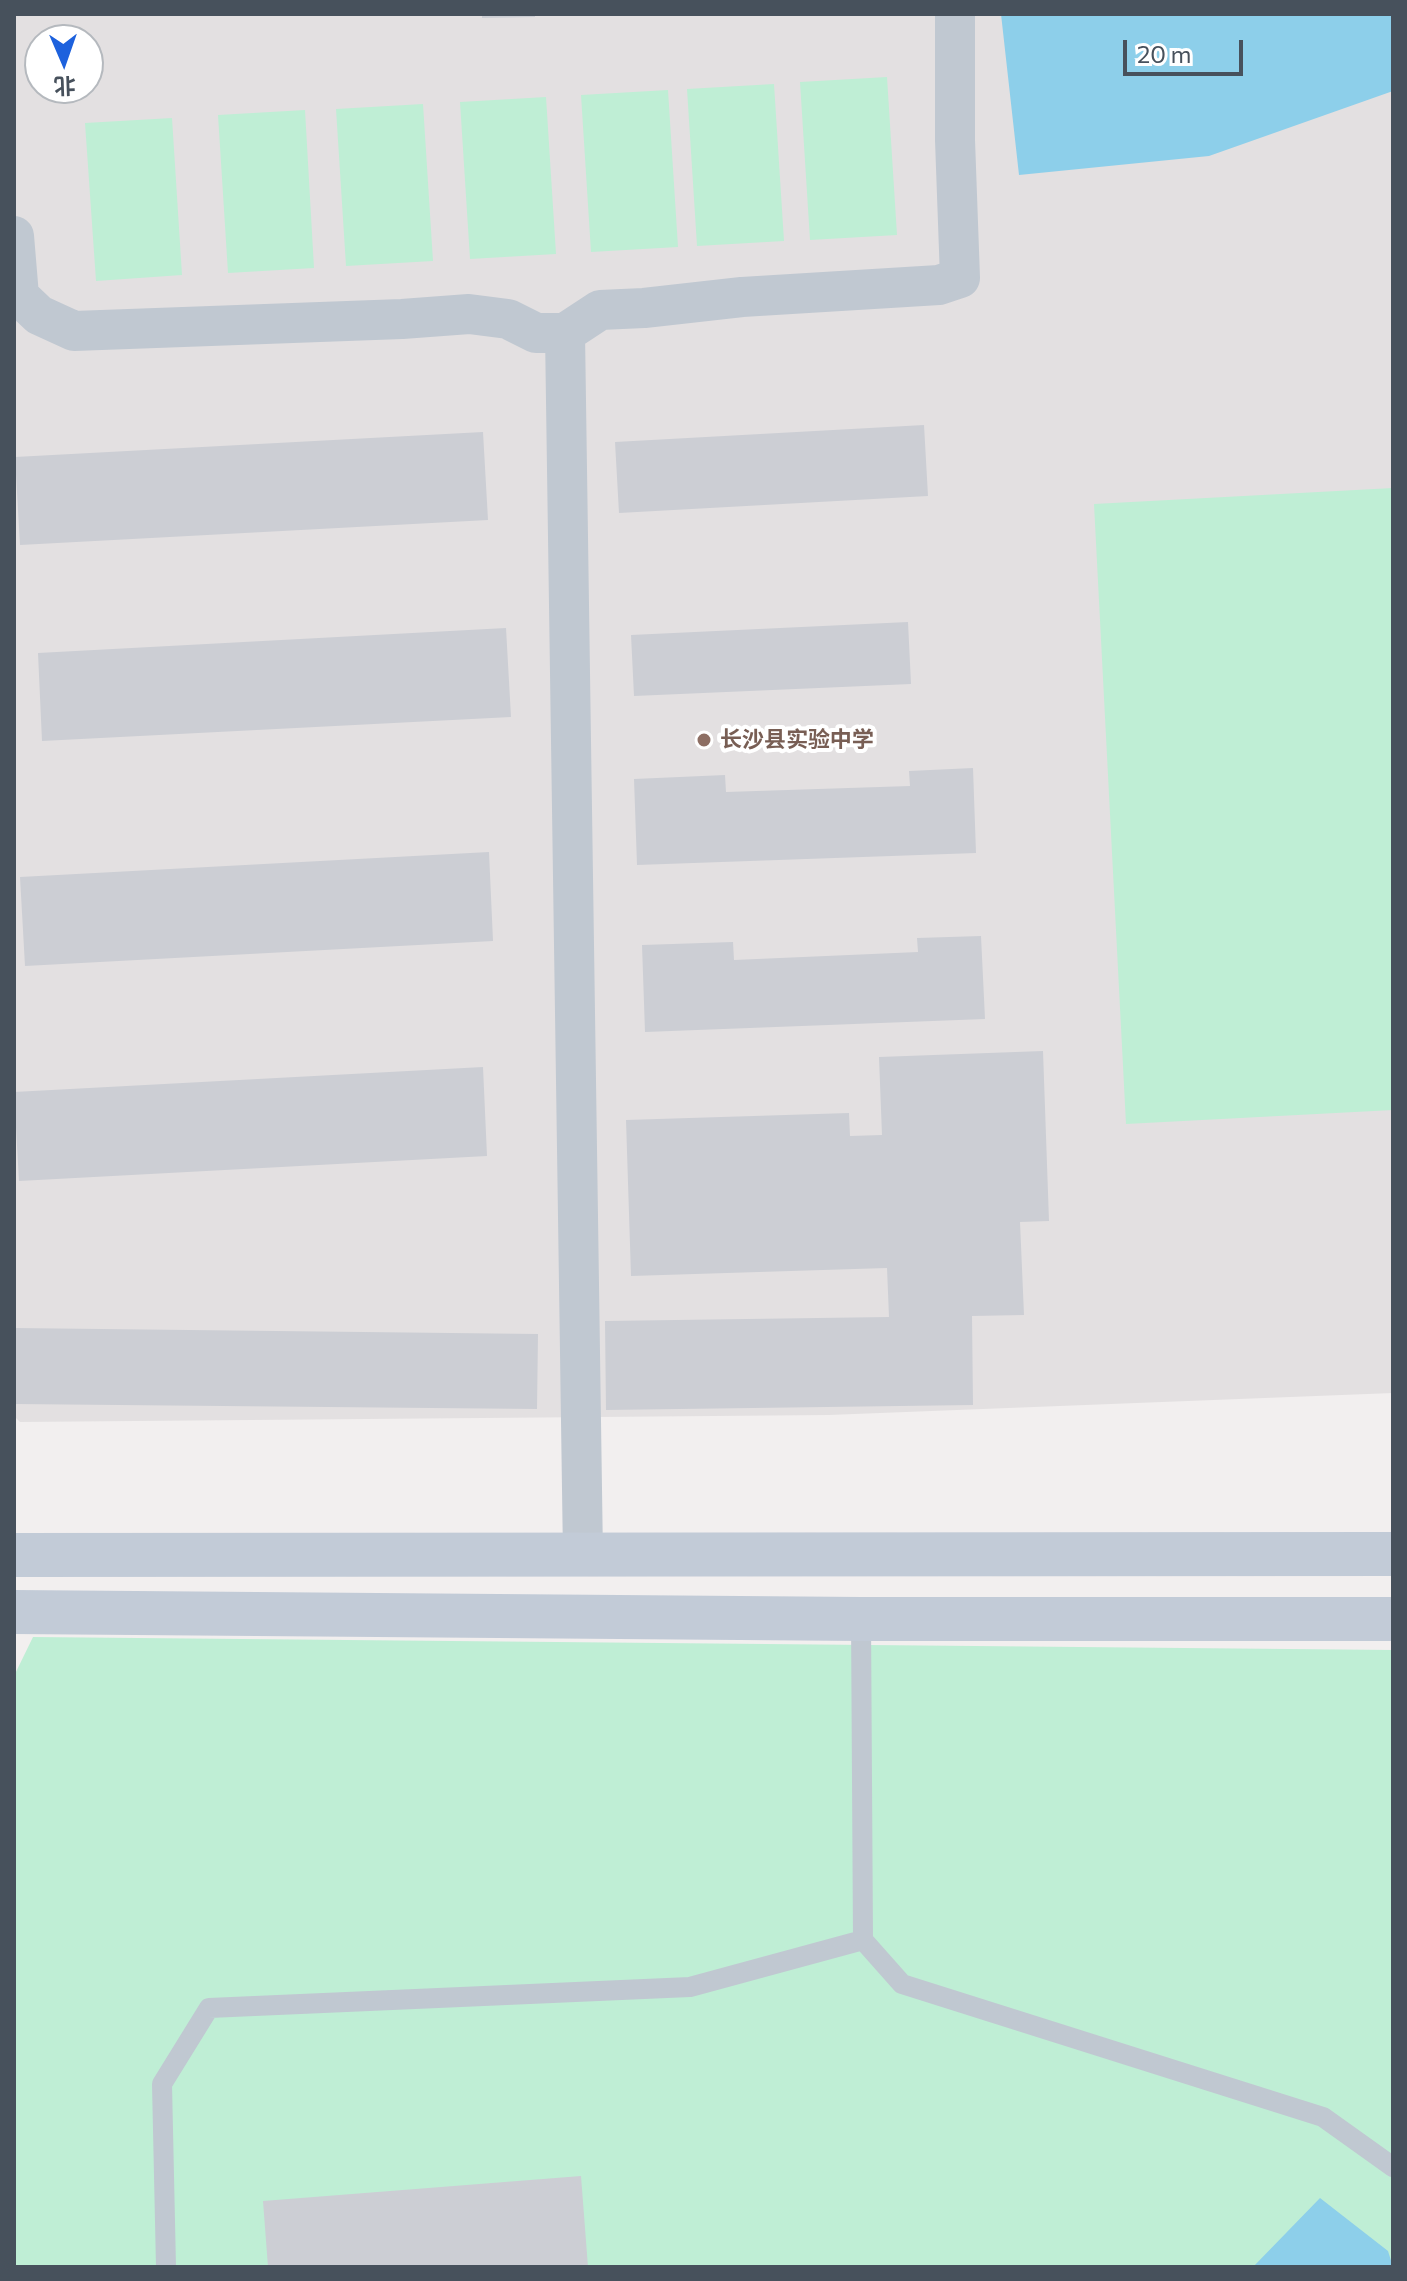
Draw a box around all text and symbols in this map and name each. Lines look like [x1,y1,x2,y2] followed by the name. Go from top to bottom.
[24,24,104,104] north arrow
[1127,24,1247,74] scale bar
[1137,39,1191,68] text: 20 m
[53,73,76,100] text: 北
[720,727,874,753] place label: 长沙县实验中学
[695,731,713,749] marker: 长沙县实验中学

